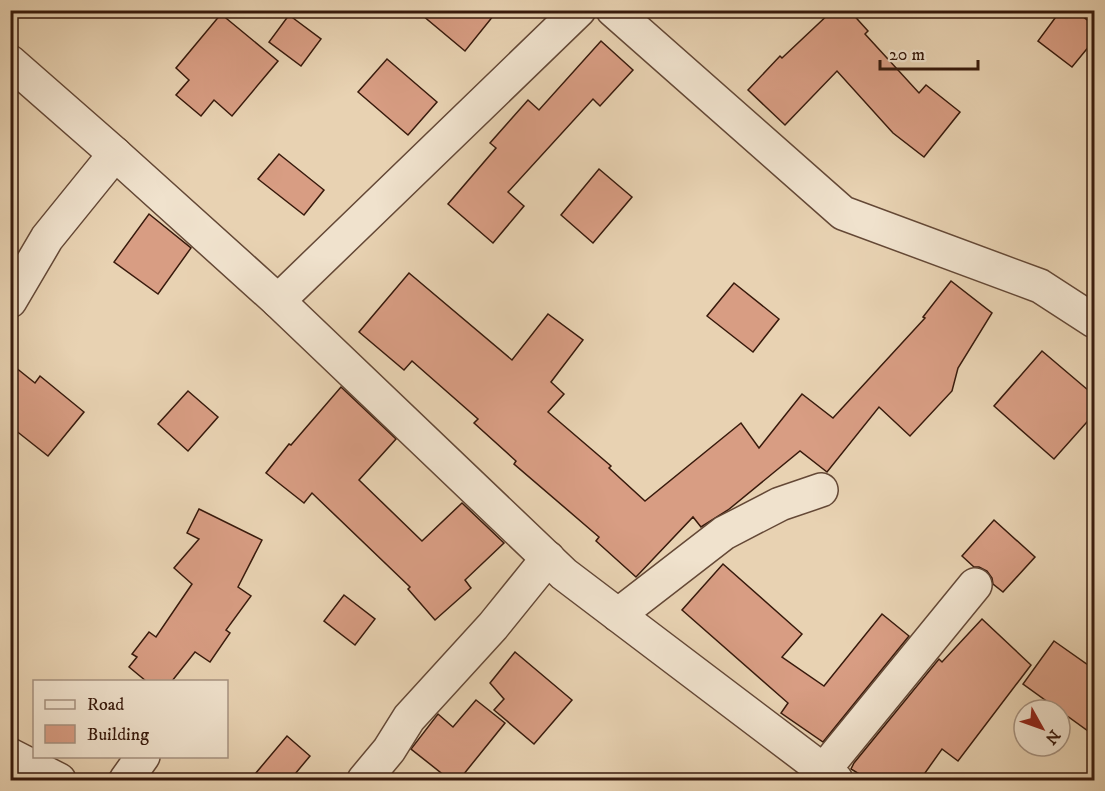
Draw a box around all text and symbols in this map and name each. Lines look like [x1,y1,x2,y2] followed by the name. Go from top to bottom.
[880,33,978,71] scale bar
[889,44,925,66] text: 20 m
[33,680,228,758] legend
[87,694,124,716] text: Road
[1012,698,1072,758] north arrow
[87,724,149,746] text: Building
[1041,726,1065,748] text: N

